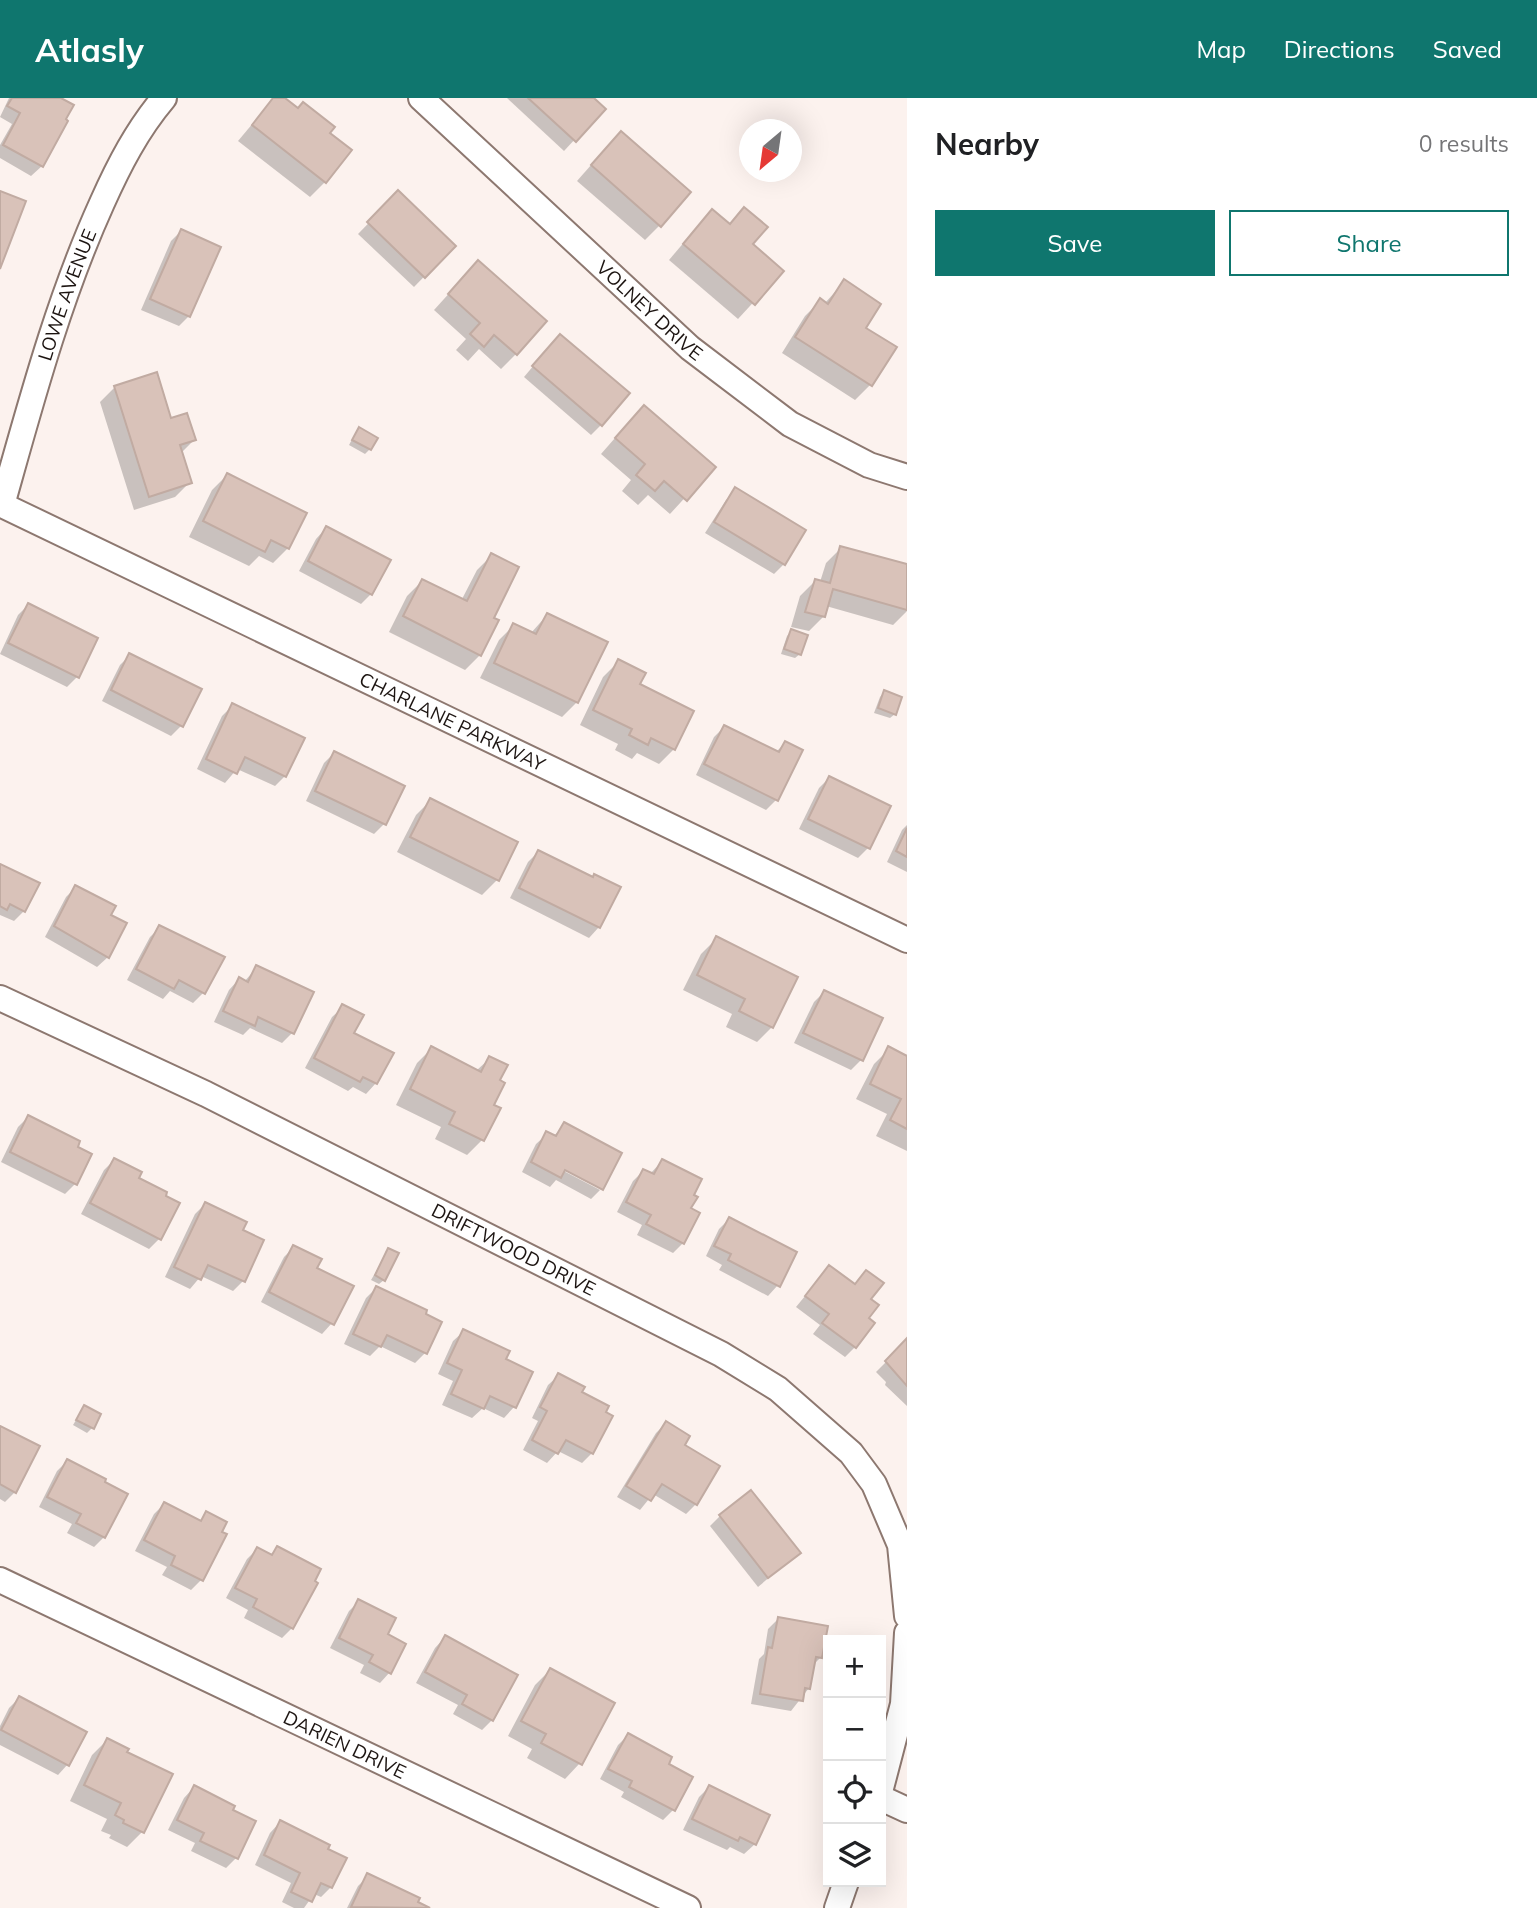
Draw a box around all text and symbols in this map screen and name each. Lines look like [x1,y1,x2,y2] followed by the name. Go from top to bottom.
[35,29,144,70] text: Atlasly
[1196,34,1246,64] text: Map
[1284,34,1395,64] text: Directions
[1433,34,1502,64] text: Saved
[739,119,802,182] north arrow
[935,125,1039,163] text: Nearby
[1419,129,1509,158] text: 0 results
[935,210,1215,276] button: Save
[1229,210,1509,276] button: Share
[32,225,101,363] street label: LOWE AVENUE
[591,255,708,365] street label: VOLNEY DRIVE
[356,667,550,777] street label: CHARLANE PARKWAY
[428,1198,600,1301] street label: DRIFTWOOD DRIVE
[823,1635,886,1887] map controls
[823,1635,886,1698] button: +
[823,1698,886,1761] button: −
[280,1705,410,1784] street label: DARIEN DRIVE
[823,1761,886,1824] button: locate
[823,1824,886,1887] button: layers

